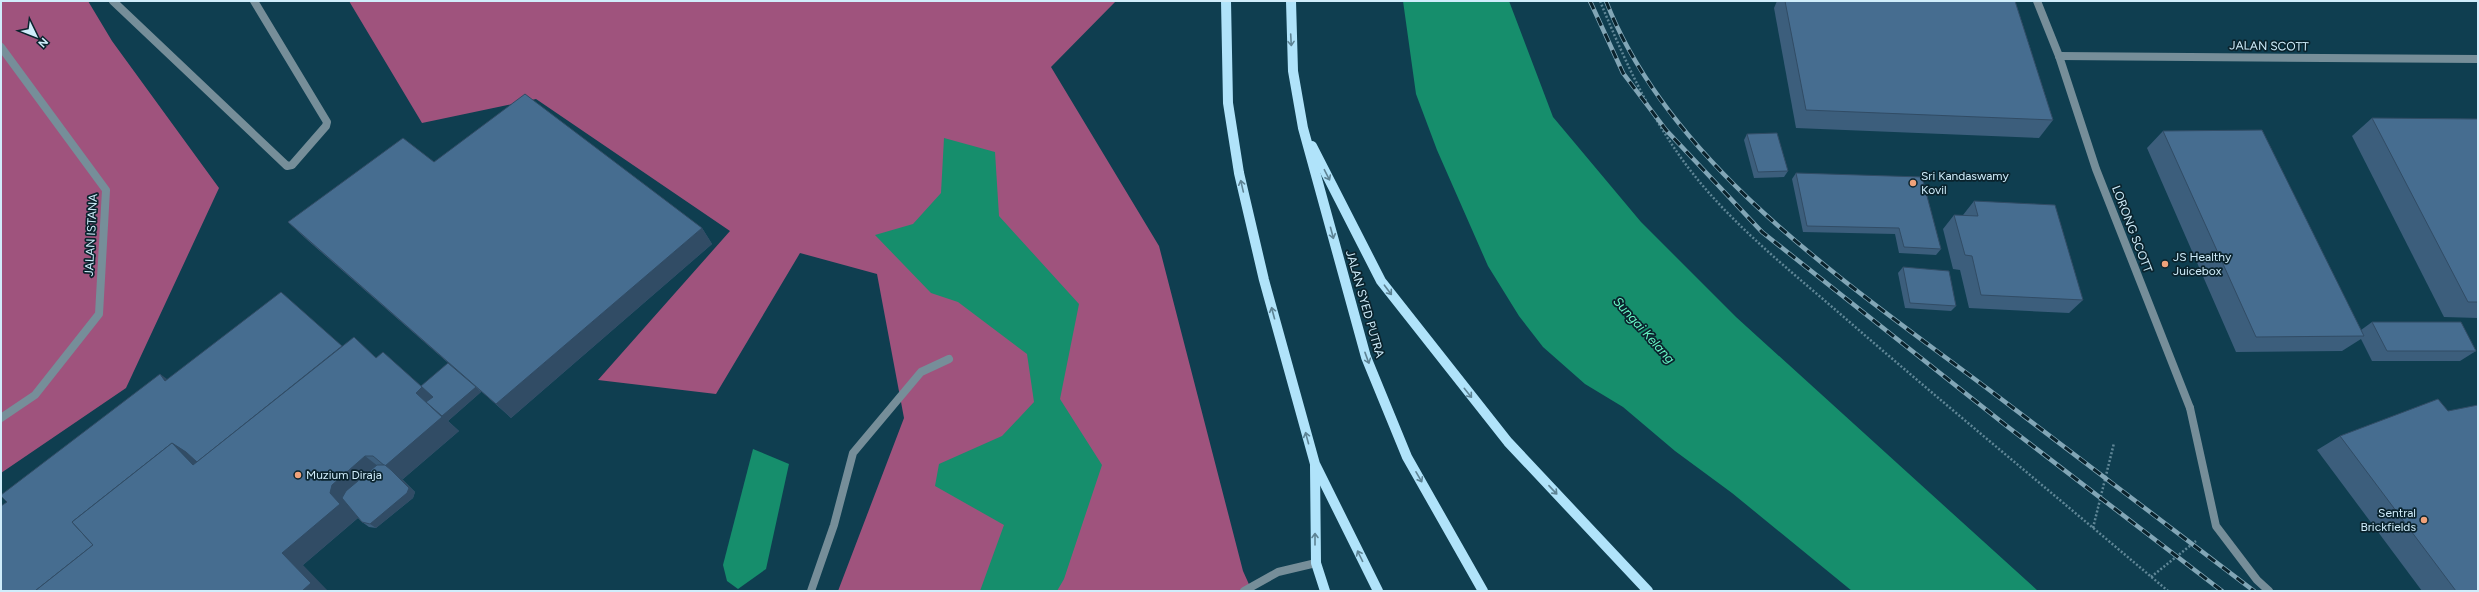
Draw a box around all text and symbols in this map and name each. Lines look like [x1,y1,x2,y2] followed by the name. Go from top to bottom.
[16,16,56,56] north arrow
[1287,33,1294,46] one-way arrow
[35,35,51,50] text: N
[2229,38,2309,54] street label: JALAN SCOTT
[1324,169,1331,181] one-way arrow
[1921,169,2009,197] place label: Sri Kandaswamy Kovil
[1908,178,1918,188] marker: Sri Kandaswamy Kovil
[1238,180,1246,193] one-way arrow
[2109,184,2155,275] street label: LORONG SCOTT
[82,193,100,277] street label: JALAN ISTANA
[1328,227,1336,240] one-way arrow
[1343,248,1387,360] street label: JALAN SYED PUTRA
[2173,250,2232,278] place label: JS Healthy Juicebox
[2160,259,2170,269] marker: JS Healthy Juicebox
[1384,284,1392,295] one-way arrow
[1610,294,1678,367] water label: Sungai Kelang
[1269,306,1276,319] one-way arrow
[1363,352,1371,364] one-way arrow
[1463,387,1472,398] one-way arrow
[1303,432,1311,445] one-way arrow
[306,468,382,482] place label: Muzium Diraja
[293,470,303,480] marker: Muzium Diraja
[1415,471,1423,483] one-way arrow
[1548,485,1557,495] one-way arrow
[2360,506,2416,534] place label: Sentral Brickfields
[2419,515,2429,525] marker: Sentral Brickfields
[1312,533,1319,546] one-way arrow
[1356,550,1364,562] one-way arrow

